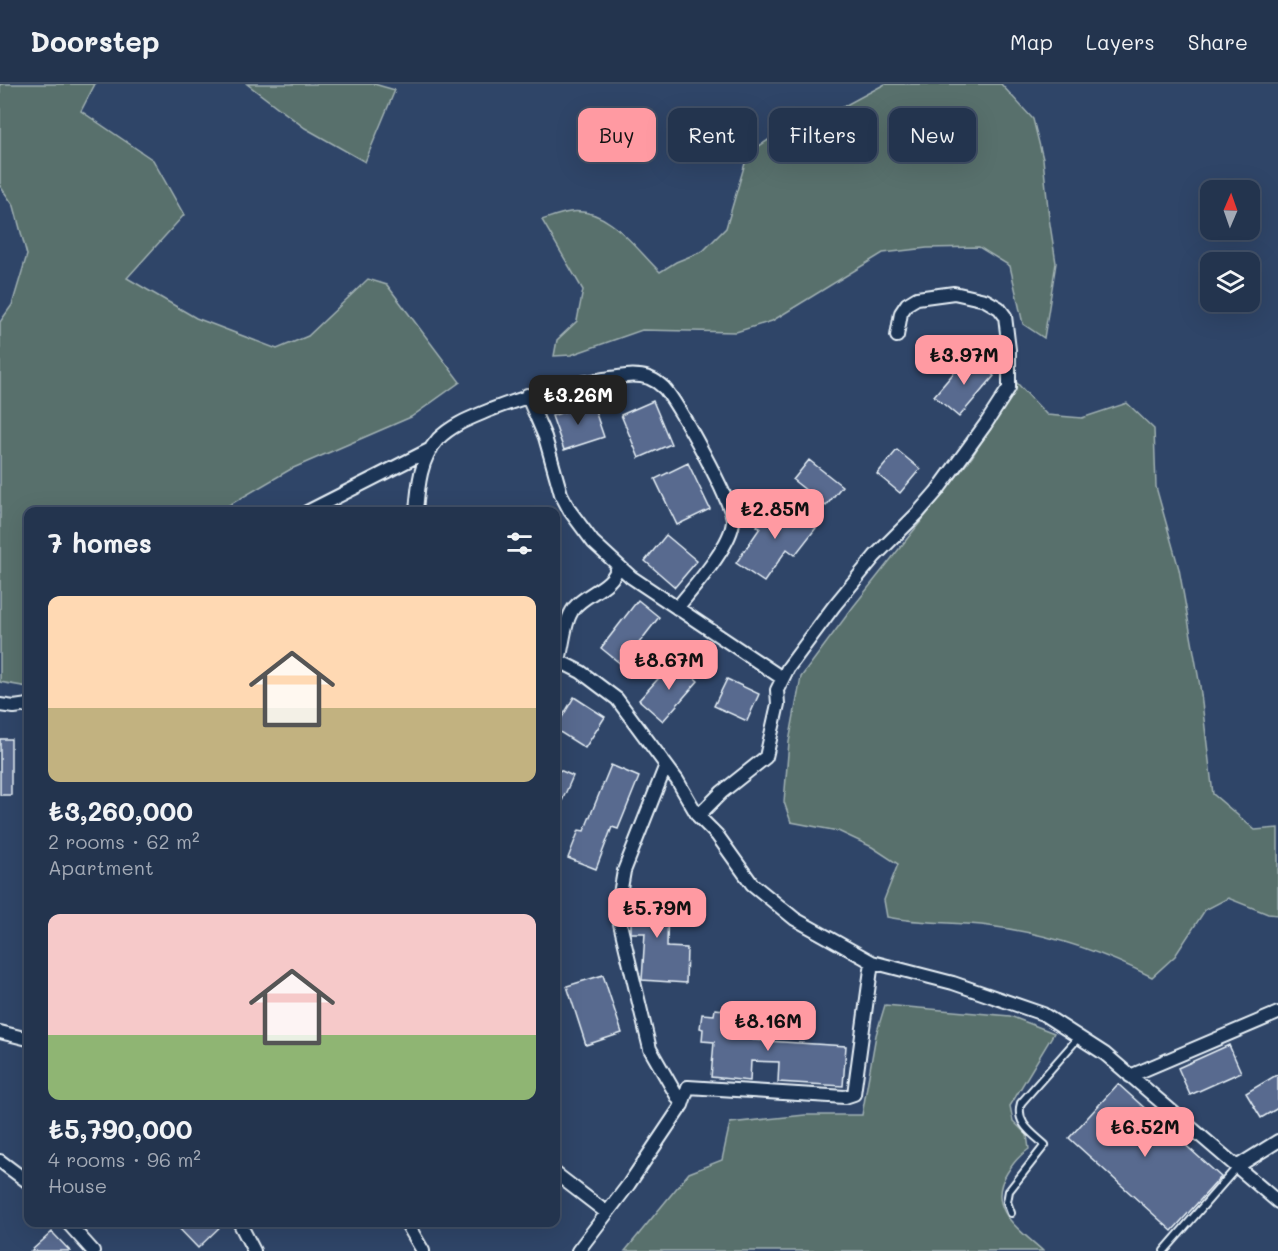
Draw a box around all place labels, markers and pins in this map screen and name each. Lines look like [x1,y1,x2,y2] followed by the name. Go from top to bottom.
[915,335,1013,386] pin: ₺3.97M
[529,375,627,426] pin: ₺3.26M
[726,489,824,540] pin: ₺2.85M
[620,640,718,691] pin: ₺8.67M
[608,888,706,939] pin: ₺5.79M
[719,1001,817,1052] pin: ₺8.16M
[1096,1107,1194,1158] pin: ₺6.52M

